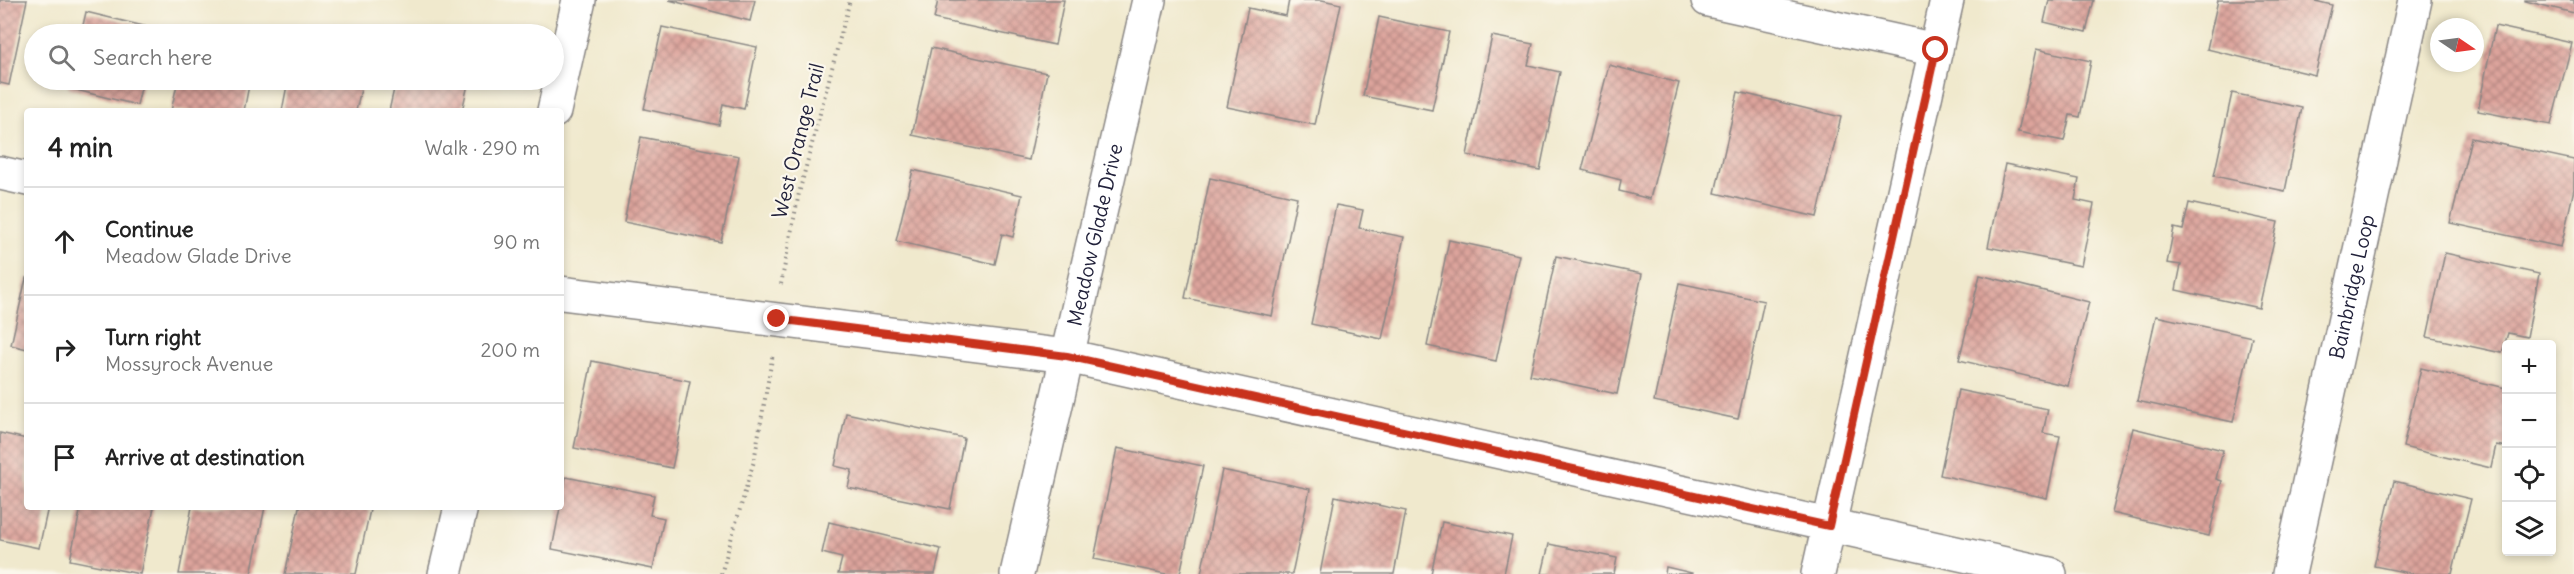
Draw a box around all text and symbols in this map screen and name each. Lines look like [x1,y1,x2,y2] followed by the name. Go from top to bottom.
[2430,18,2484,72] north arrow
[24,24,564,90] search box
[1922,36,1948,62] route start
[45,41,78,74] icon: search
[93,43,212,71] text: Search here
[766,61,829,221] street label: West Orange Trail
[48,131,113,164] text: 4 min
[425,135,540,160] text: Walk · 290 m
[1061,141,1128,328] street label: Meadow Glade Drive
[2324,212,2380,361] street label: Bainbridge Loop
[105,215,194,243] text: Continue
[48,225,81,258] icon: ahead
[493,229,540,254] text: 90 m
[105,243,291,268] text: Meadow Glade Drive
[763,305,789,331] route end
[105,323,201,351] text: Turn right
[48,333,81,366] icon: right
[480,337,540,362] text: 200 m
[2502,340,2556,556] map controls
[2502,340,2556,394] button: +
[105,351,273,376] text: Mossyrock Avenue
[2502,394,2556,448] button: −
[48,441,81,474] icon: arrive
[105,443,305,471] text: Arrive at destination
[2502,448,2556,502] button: locate
[2502,502,2556,556] button: layers

